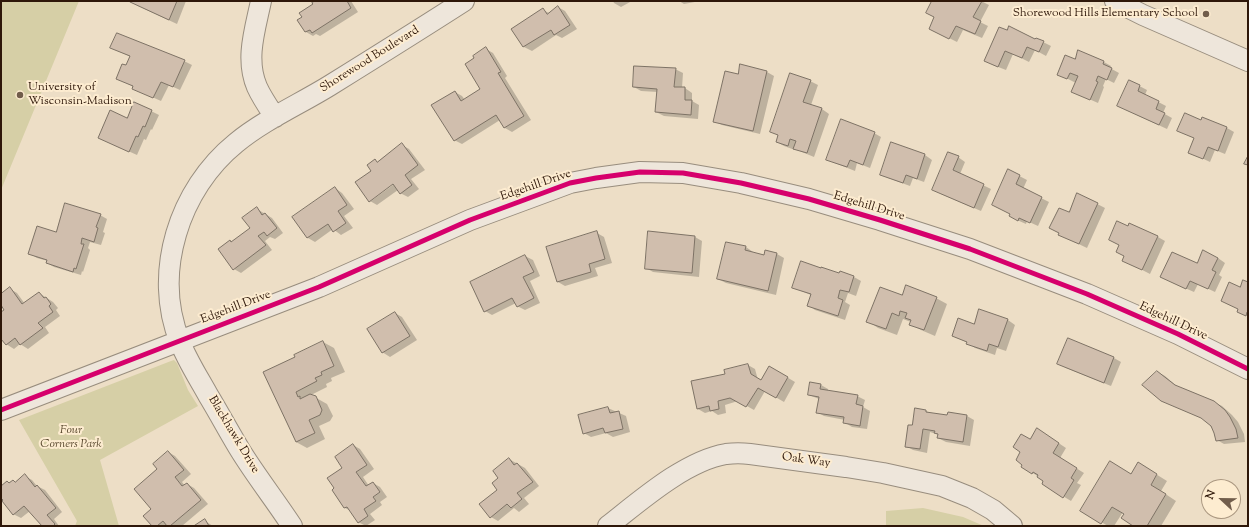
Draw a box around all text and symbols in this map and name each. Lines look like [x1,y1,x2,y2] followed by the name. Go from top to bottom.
[1013,7,1198,21] place label: Shorewood Hills Elementary School
[1201,9,1211,19] marker: Shorewood Hills Elementary School
[318,24,422,96] street label: Shorewood Boulevard
[28,81,132,109] place label: University of Wisconsin-Madison
[15,90,25,100] marker: University of Wisconsin-Madison
[499,167,573,205] street label: Edgehill Drive
[832,189,906,225] street label: Edgehill Drive
[199,288,273,328] street label: Edgehill Drive
[1137,300,1209,344] street label: Edgehill Drive
[204,394,262,476] street label: Blackhawk Drive
[40,424,102,452] park label: Four Corners Park
[781,450,831,472] street label: Oak Way
[1201,479,1241,519] north arrow
[1202,488,1220,502] text: N

